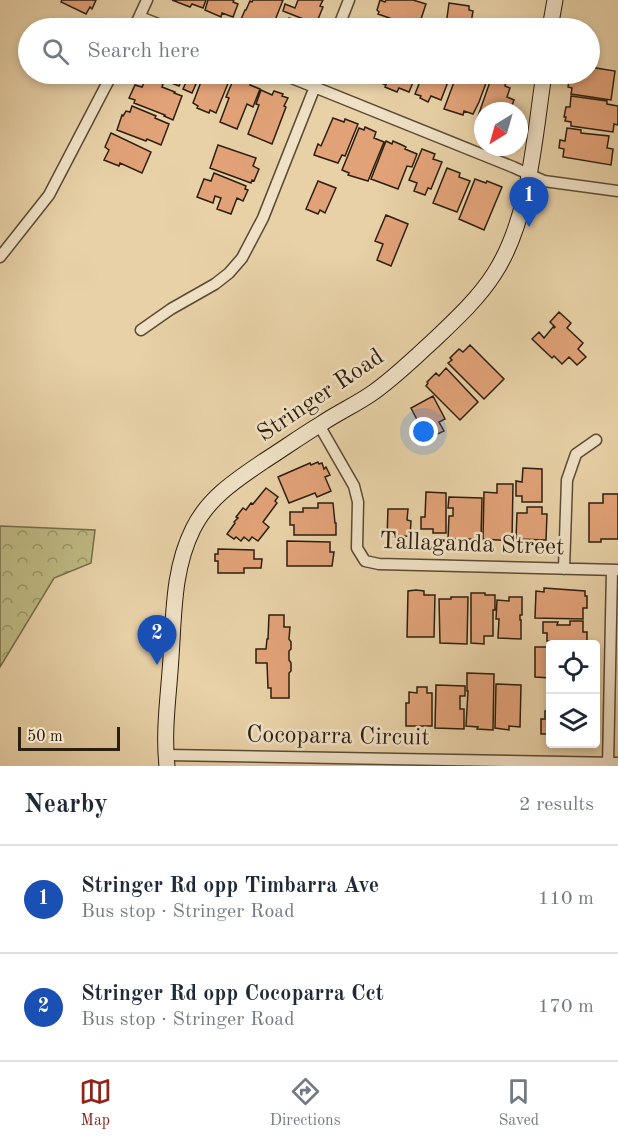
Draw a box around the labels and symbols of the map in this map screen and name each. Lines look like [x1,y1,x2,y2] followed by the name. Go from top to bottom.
[474,102,528,156] north arrow
[510,178,548,227] pin: 1
[254,345,388,447] street label: Stringer Road
[409,417,438,446] your location
[379,530,565,560] street label: Tallaganda Street
[138,616,176,665] pin: 2
[246,723,430,751] street label: Cocoparra Circuit
[18,724,120,752] scale bar

